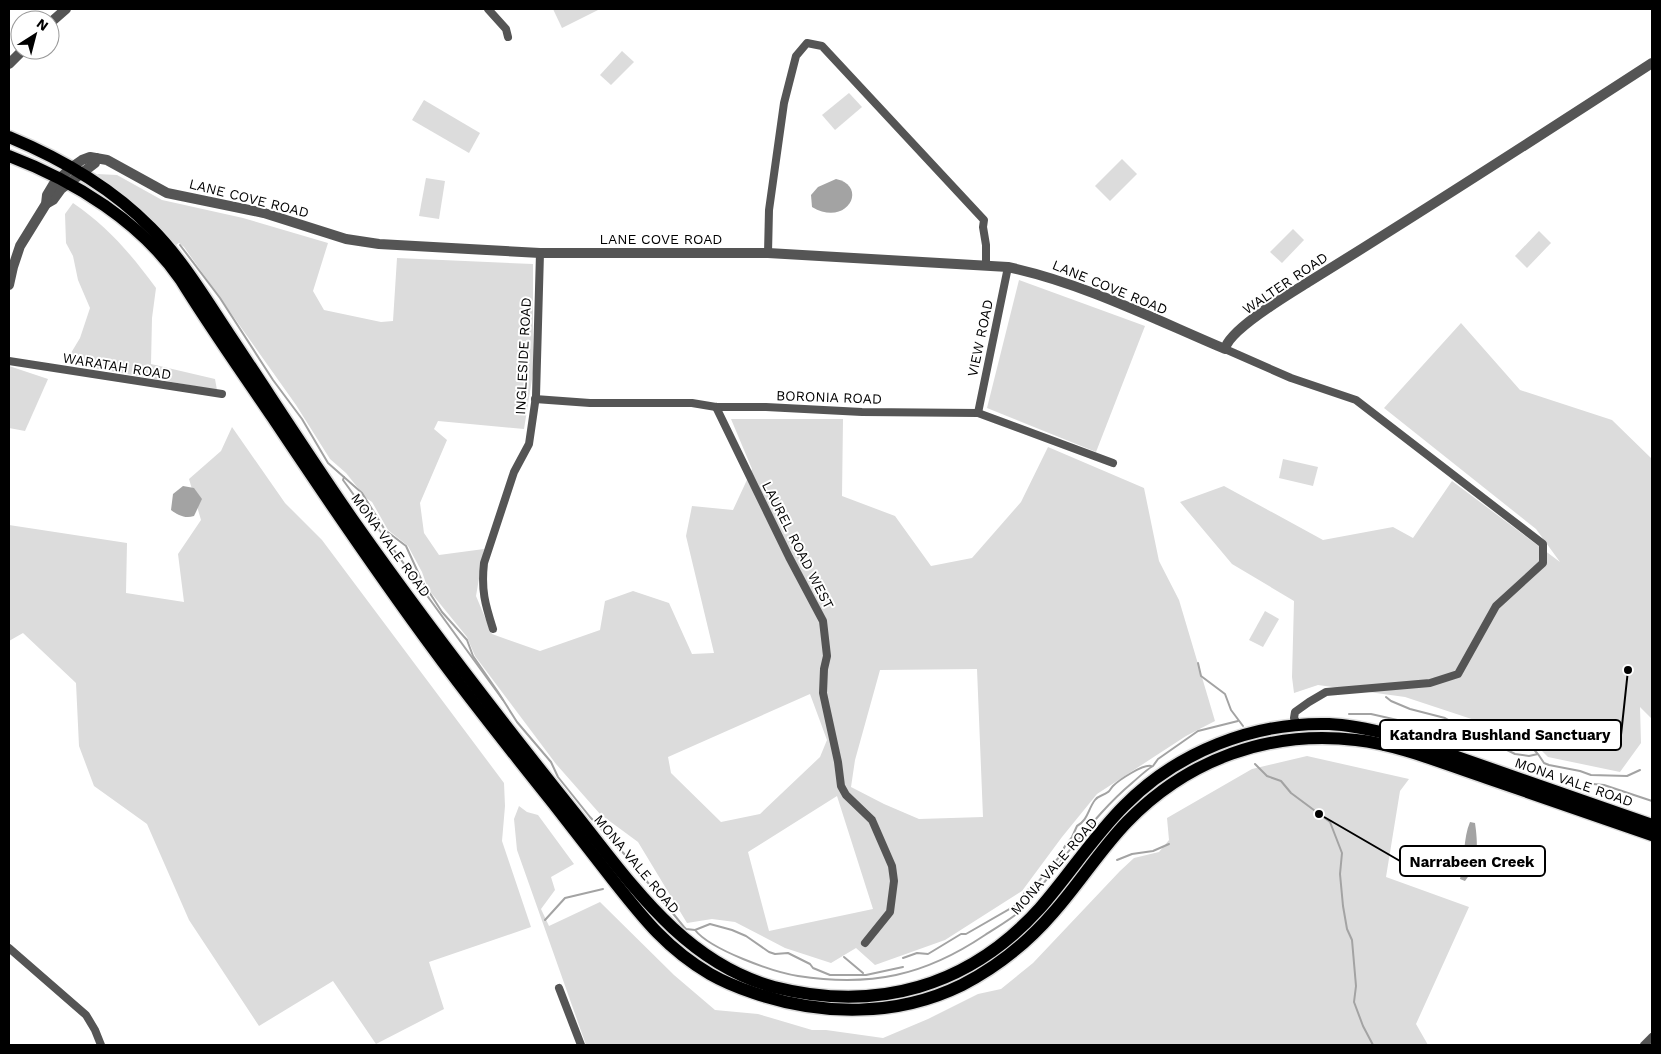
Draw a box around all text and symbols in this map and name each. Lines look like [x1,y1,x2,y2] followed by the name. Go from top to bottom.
[10,10,60,60] north arrow
[34,15,52,34] text: N
[187,175,311,221] street label: LANE COVE ROAD
[600,231,722,247] street label: LANE COVE ROAD
[1240,249,1330,317] street label: WALTER ROAD
[1050,257,1170,317] street label: LANE COVE ROAD
[512,297,534,415] street label: INGLESIDE ROAD
[964,298,996,378] street label: VIEW ROAD
[62,350,172,382] street label: WARATAH ROAD
[776,387,882,407] street label: BORONIA ROAD
[759,479,837,612] street label: LAUREL ROAD WEST
[348,490,434,600] street label: MONA VALE ROAD
[1380,720,1621,750] callout: Katandra Bushland Sanctuary
[1389,726,1611,744] text: Katandra Bushland Sanctuary
[1513,754,1635,810] street label: MONA VALE ROAD
[591,811,683,917] street label: MONA VALE ROAD
[1007,814,1101,918] street label: MONA VALE ROAD
[1400,846,1545,876] callout: Narrabeen Creek
[1410,853,1535,871] text: Narrabeen Creek

